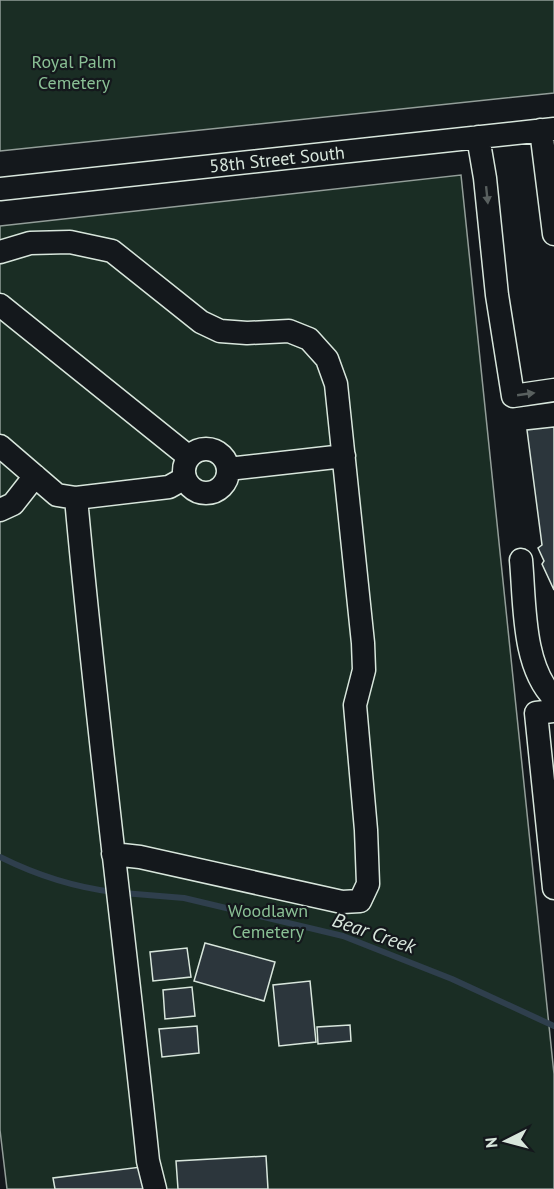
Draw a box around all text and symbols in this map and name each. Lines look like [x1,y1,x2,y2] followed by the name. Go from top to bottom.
[32,50,116,94] park label: Royal Palm Cemetery
[208,140,346,178] street label: 58th Street South
[482,185,492,204] one-way arrow
[517,389,536,398] one-way arrow
[228,899,308,943] park label: Woodlawn Cemetery
[329,907,420,960] water label: Bear Creek
[476,1111,536,1171] north arrow
[481,1136,502,1149] text: N

